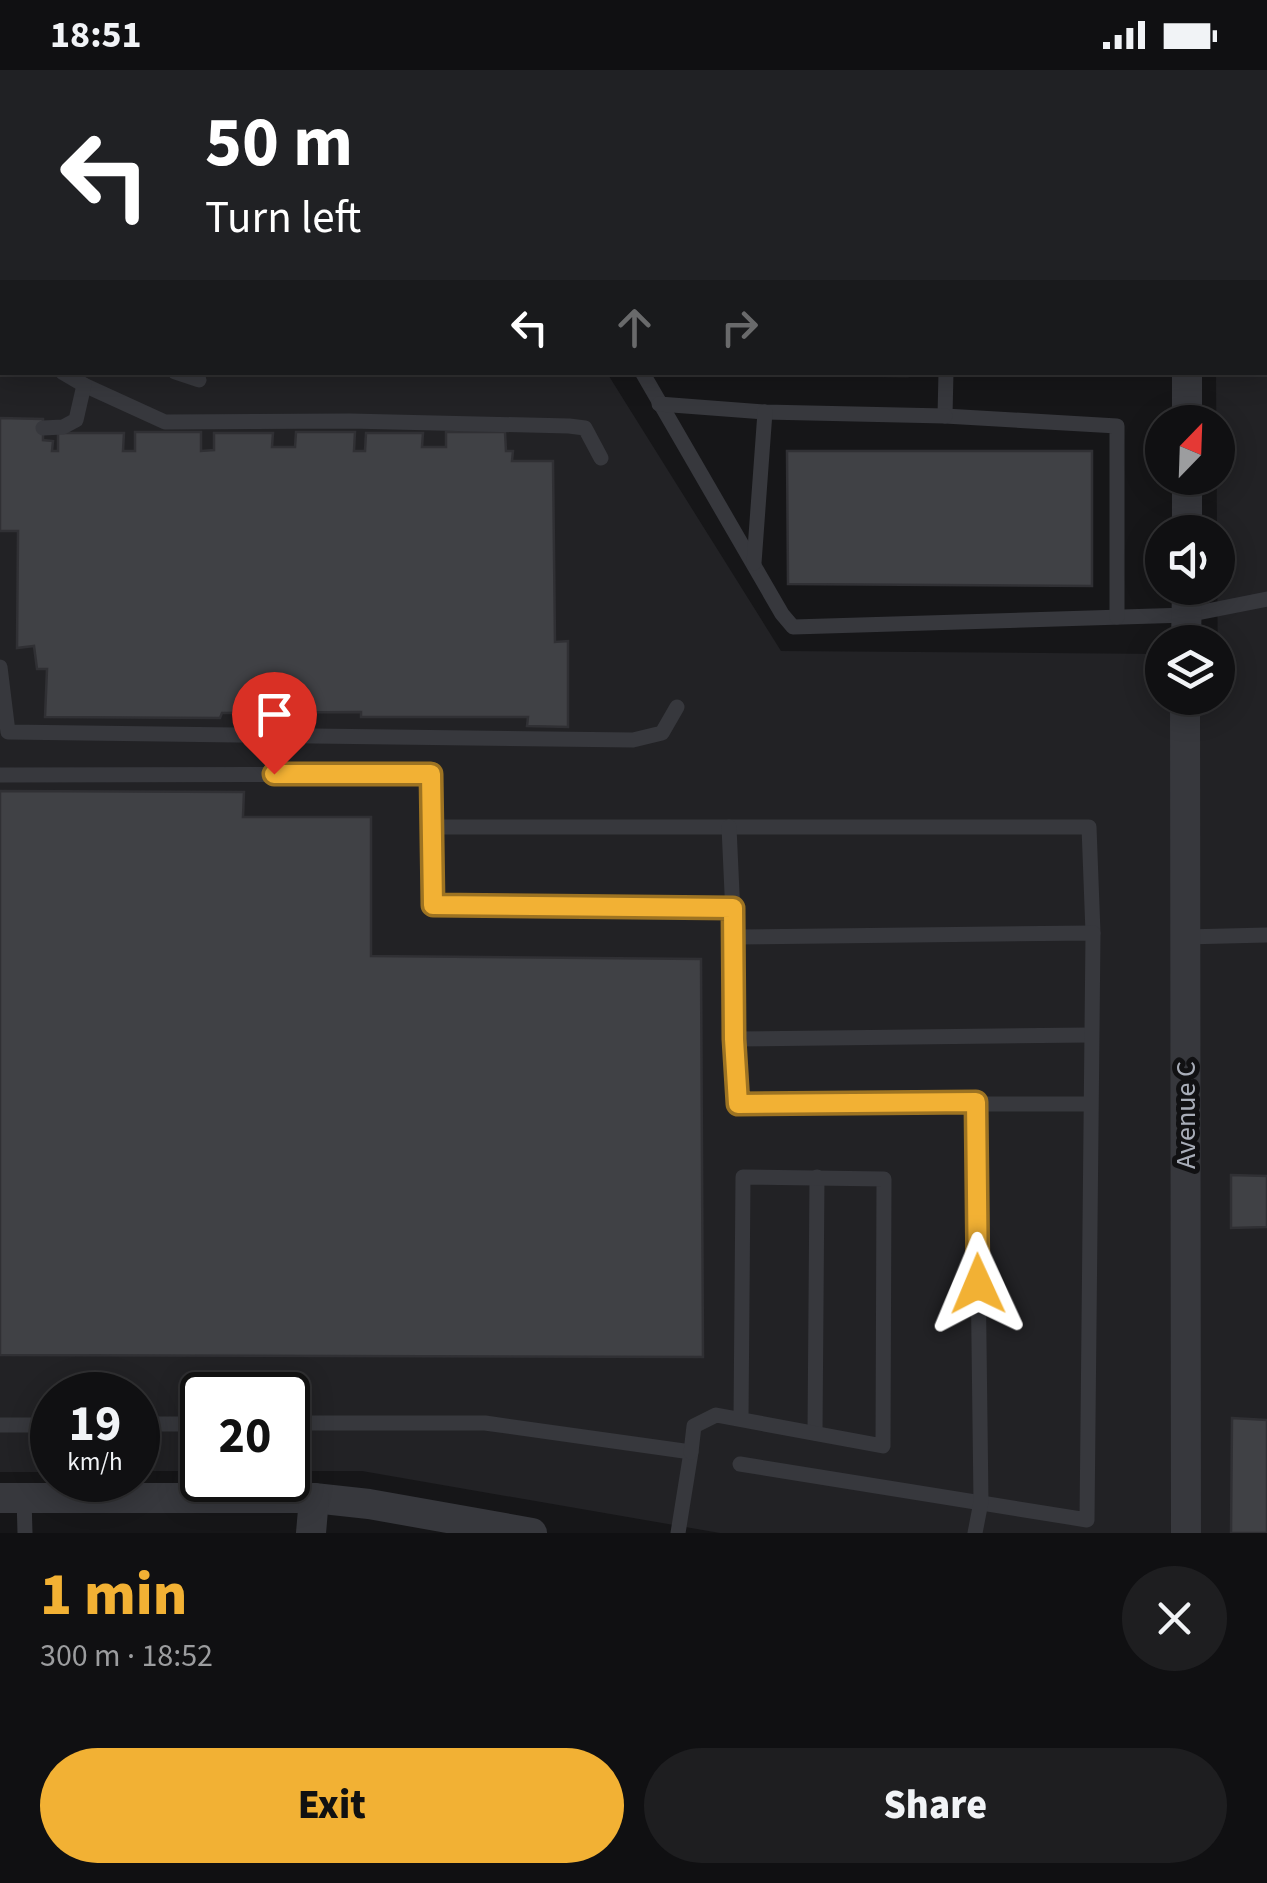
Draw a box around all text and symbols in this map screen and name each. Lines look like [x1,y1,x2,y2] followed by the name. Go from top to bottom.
[50,8,142,62] text: 18:51
[205,93,353,193] text: 50 m
[40,110,170,240] icon: left
[205,186,361,250] text: Turn left
[502,300,557,355] icon: left
[607,300,662,355] icon: ahead
[712,300,767,355] icon: right
[1145,405,1235,495] north arrow
[1145,405,1235,715] map controls
[1145,515,1235,605] button: sound
[1145,625,1235,715] button: layers
[232,672,317,775] pin
[247,687,302,742] icon: arrive
[1166,1061,1206,1169] street label: Avenue C
[926,1232,1030,1336] position arrow
[180,1372,310,1502] speed limit sign: 20
[69,1389,121,1460] text: 19
[67,1444,123,1480] text: km/h
[40,1553,187,1638] text: 1 min
[1122,1566,1227,1671] button: close
[40,1633,213,1679] text: 300 m · 18:52
[40,1748,624,1863] button: Exit
[644,1748,1227,1863] button: Share

